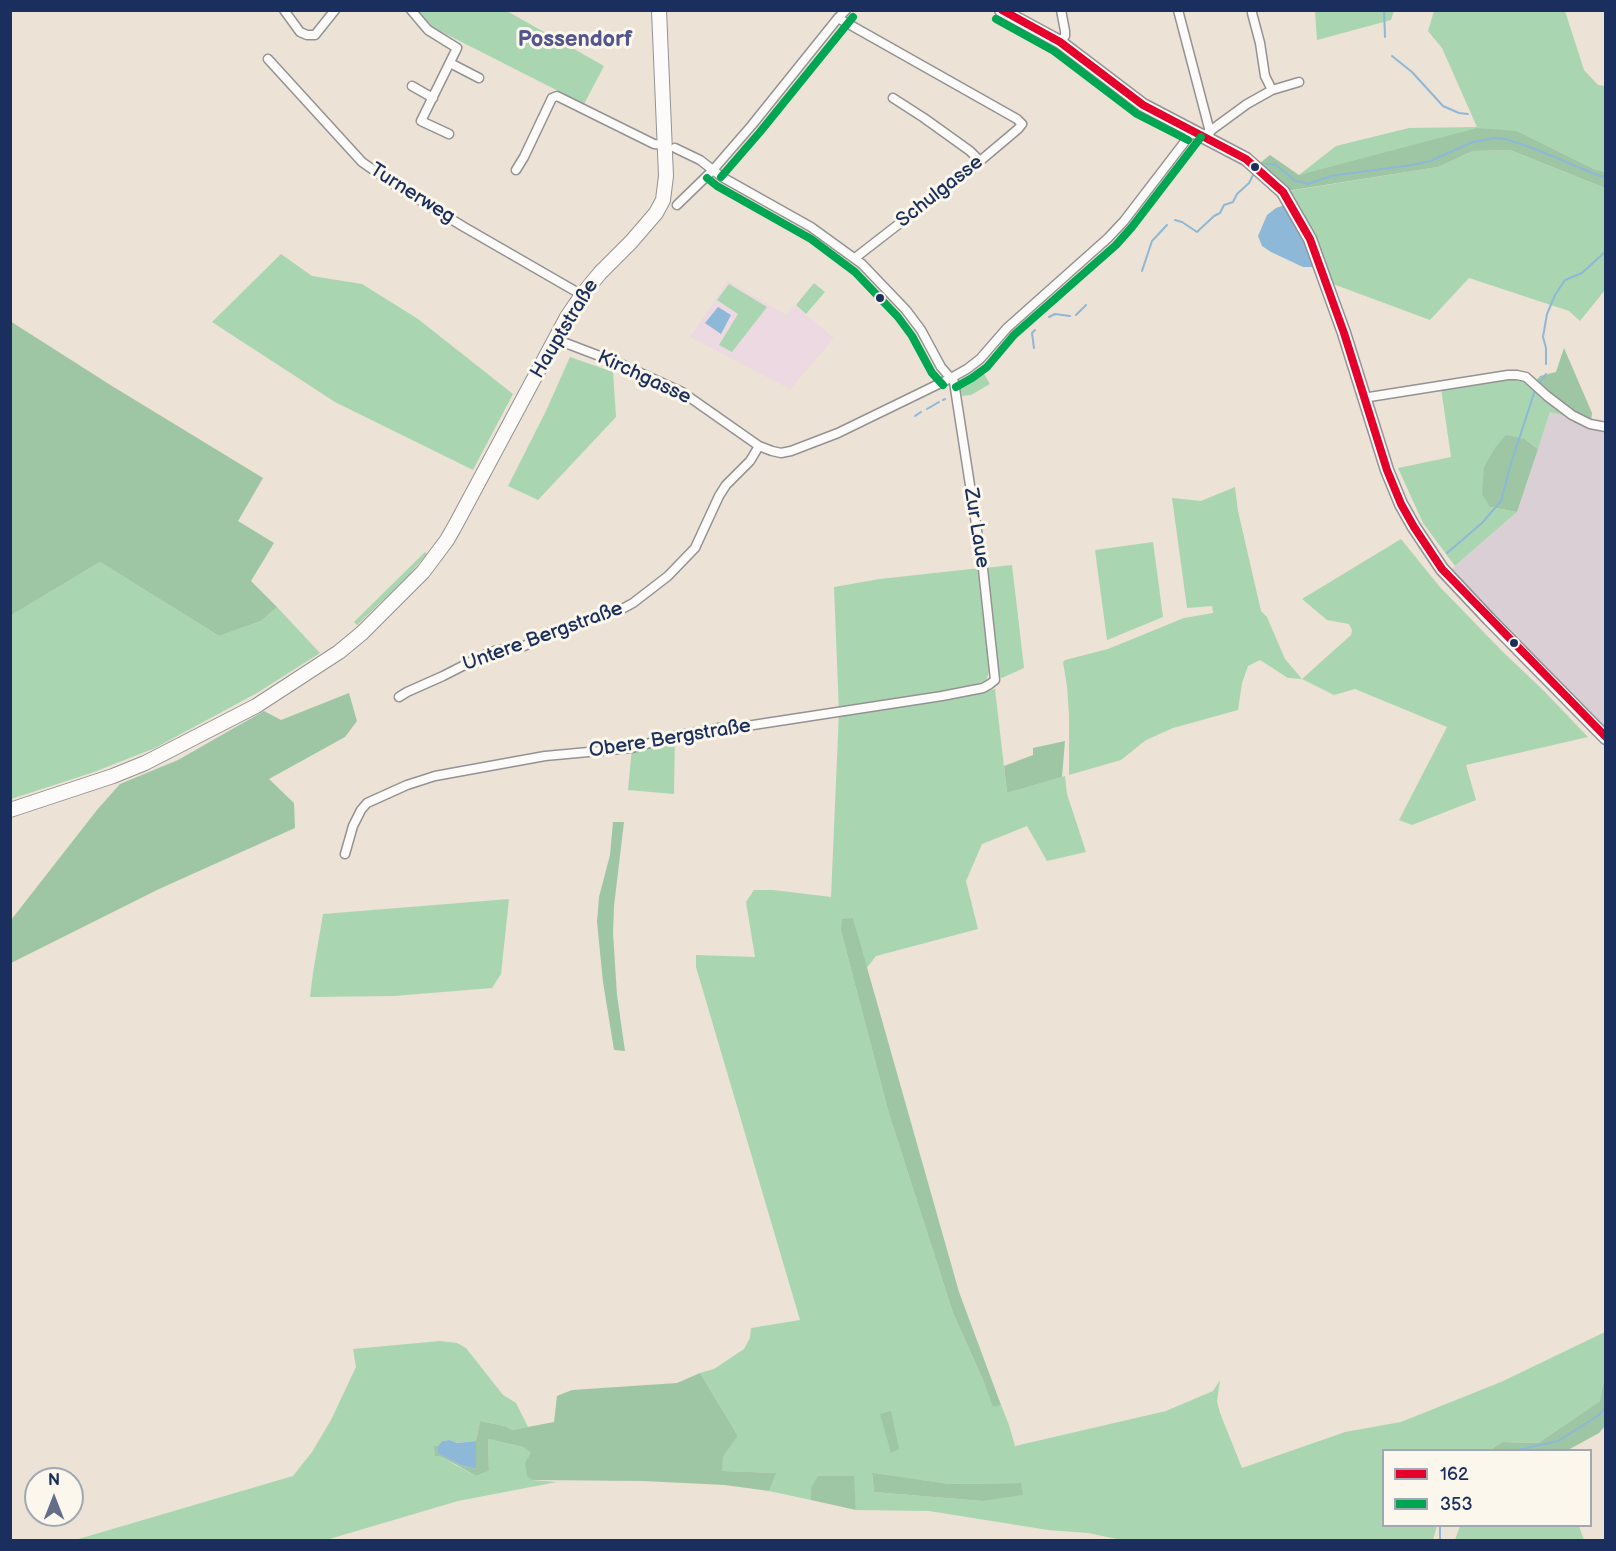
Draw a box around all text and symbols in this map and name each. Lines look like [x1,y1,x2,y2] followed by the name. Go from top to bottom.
[518,27,632,53] district label: Possendorf
[892,151,988,233] street label: Schulgasse
[365,158,459,230] street label: Turnerweg
[1249,161,1261,173] unlabelled marker
[526,275,604,383] street label: Hauptstraße
[874,292,886,304] unlabelled marker
[593,346,695,410] street label: Kirchgasse
[958,486,994,570] street label: Zur Laue
[460,597,626,677] street label: Untere Bergstraße
[1508,637,1520,649] unlabelled marker
[587,714,753,764] street label: Obere Bergstraße
[1382,1449,1592,1527] legend
[1440,1464,1469,1485] text: 162
[24,1467,84,1527] north arrow
[48,1471,60,1490] text: N
[1440,1494,1472,1515] text: 353

